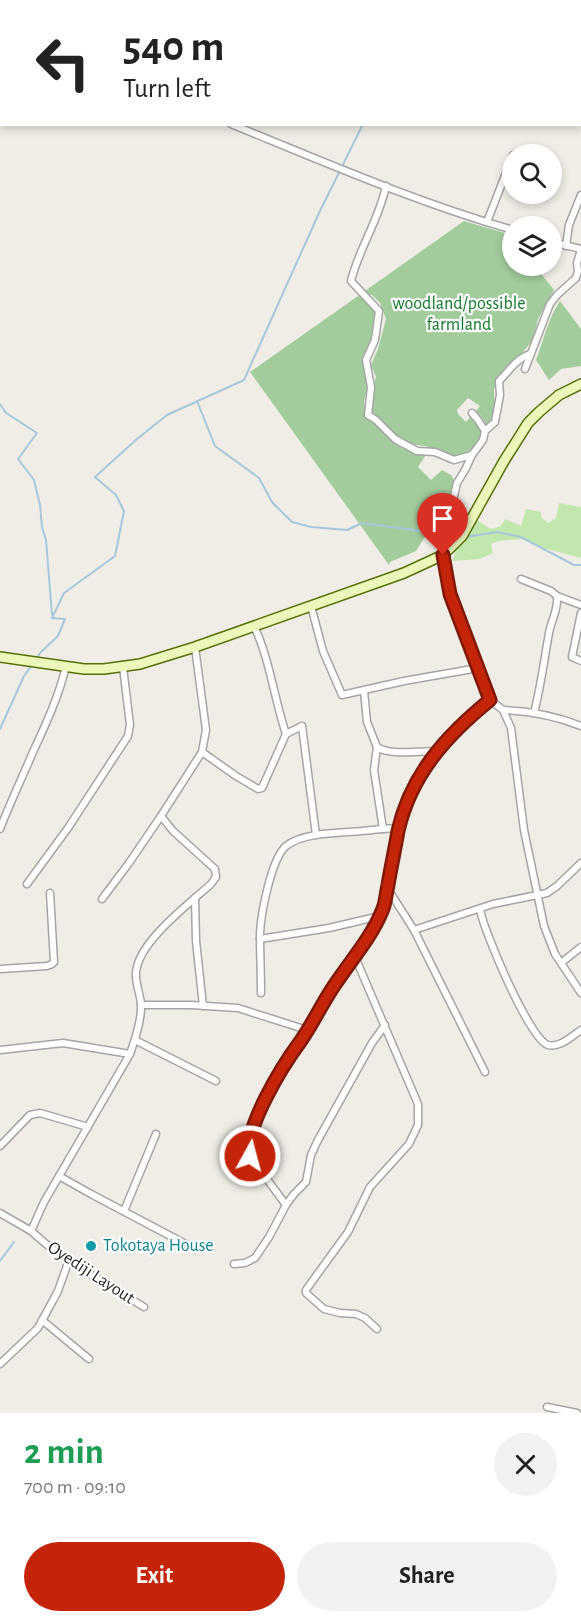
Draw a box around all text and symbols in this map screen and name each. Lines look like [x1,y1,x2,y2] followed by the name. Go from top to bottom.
[24,24,102,102] icon: left
[123,26,224,68] text: 540 m
[123,75,211,102] text: Turn left
[502,144,562,276] map controls
[502,144,562,204] button: search
[502,216,562,276] button: layers
[393,295,525,334] park label: woodland/possible farmland
[417,493,468,555] pin
[426,502,459,535] icon: arrive
[218,1124,282,1188] position arrow
[103,1237,214,1255] place label: Tokotaya House
[44,1238,138,1308] street label: Oyediji Layout
[84,1239,98,1253] marker: Tokotaya House
[494,1433,557,1496] button: close
[24,1434,104,1470] text: 2 min
[24,1477,126,1497] text: 700 m · 09:10
[24,1542,285,1611] button: Exit
[297,1542,557,1611] button: Share

